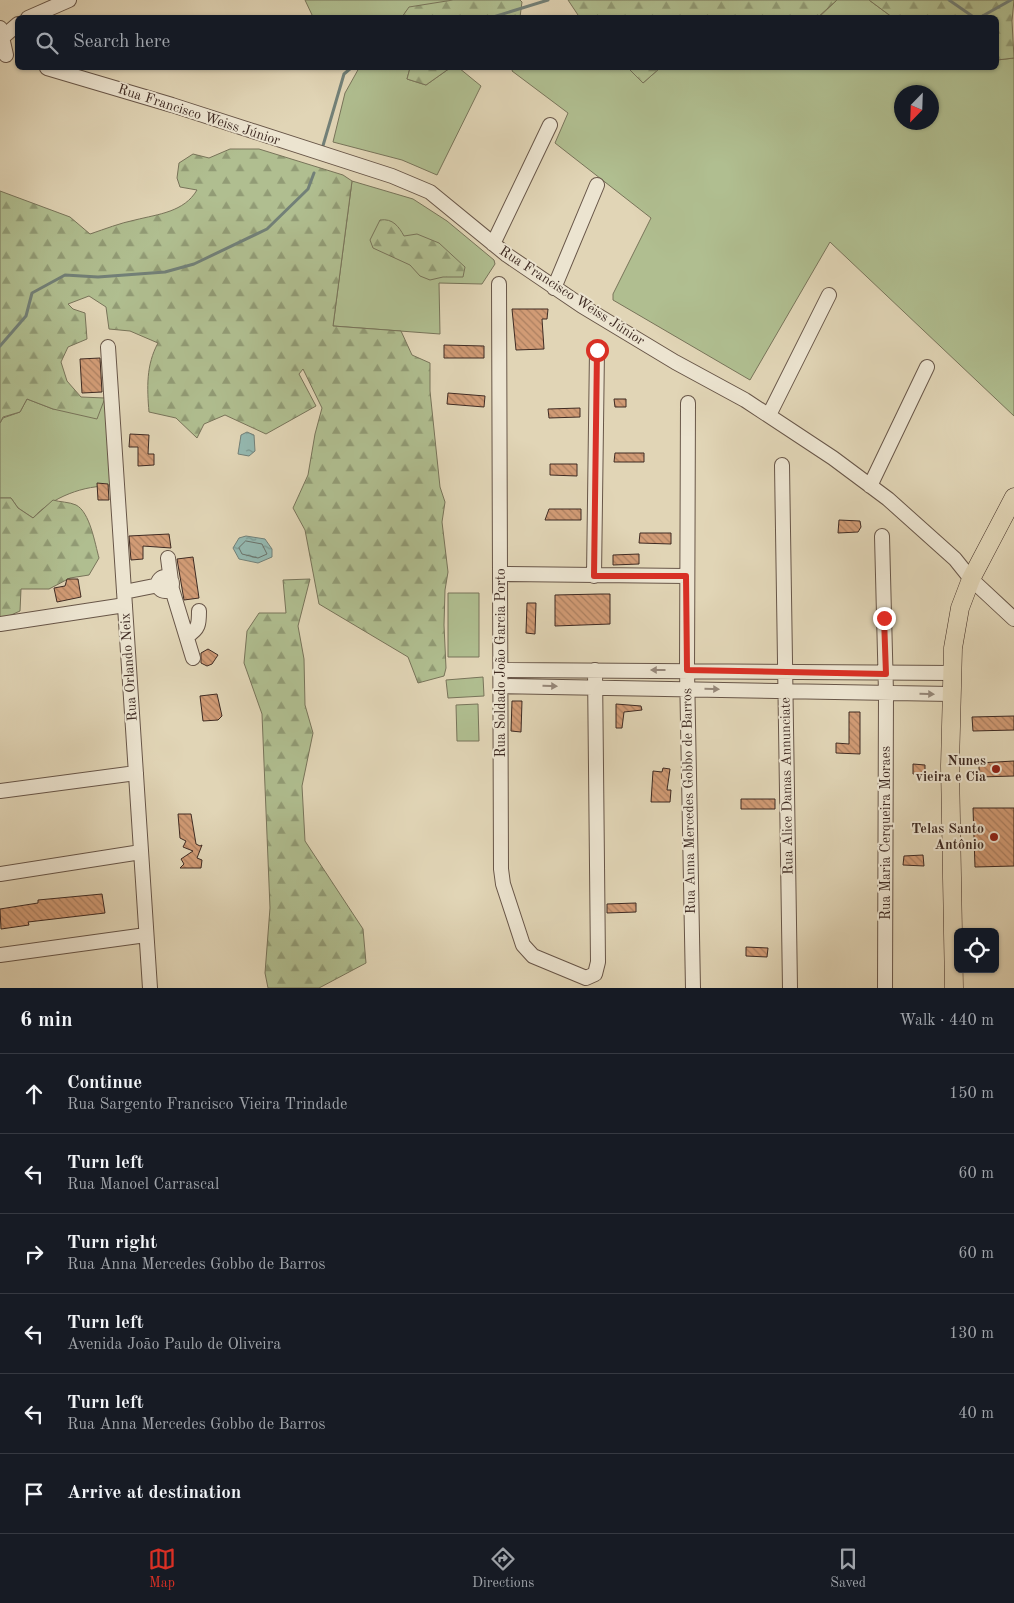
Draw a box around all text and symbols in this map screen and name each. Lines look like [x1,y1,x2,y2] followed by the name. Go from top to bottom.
[15,15,999,70] search box
[33,29,61,57] icon: search
[73,33,170,52] text: Search here
[116,82,282,148] street label: Rua Francisco Weiss Júnior
[894,85,939,130] north arrow
[497,244,647,348] street label: Rua Francisco Weiss Júnior
[586,339,609,362] route start
[494,568,508,758] street label: Rua Soldado João Garcia Porto
[873,607,896,630] route end
[118,612,140,722] street label: Rua Orlando Neix
[650,666,666,674] one-way arrow
[542,682,558,690] one-way arrow
[704,686,720,694] one-way arrow
[680,688,698,914] street label: Rua Anna Mercedes Gobbo de Barros
[919,690,935,698] one-way arrow
[778,697,796,875] street label: Rua Alice Damas Annunciate
[879,746,893,920] street label: Rua Maria Cerqueira Moraes
[916,754,986,784] place label: Nunes vieira e Cia
[990,763,1002,775] marker: Nunes vieira e Cia
[911,822,984,852] place label: Telas Santo Antônio
[988,831,1000,843] marker: Telas Santo Antônio
[954,928,999,973] map controls
[954,928,999,973] button: locate
[20,1010,73,1031] text: 6 min
[899,1013,994,1029] text: Walk · 440 m
[67,1074,142,1093] text: Continue
[20,1080,48,1108] icon: ahead
[949,1086,994,1102] text: 150 m
[67,1097,347,1113] text: Rua Sargento Francisco Vieira Trindade
[67,1154,144,1173] text: Turn left
[20,1160,48,1188] icon: left
[958,1166,994,1182] text: 60 m
[67,1177,219,1193] text: Rua Manoel Carrascal
[67,1234,157,1253] text: Turn right
[20,1240,48,1268] icon: right
[958,1246,994,1262] text: 60 m
[67,1257,325,1273] text: Rua Anna Mercedes Gobbo de Barros
[67,1314,144,1333] text: Turn left
[20,1320,48,1348] icon: left
[949,1326,994,1342] text: 130 m
[67,1337,281,1353] text: Avenida João Paulo de Oliveira
[67,1394,144,1413] text: Turn left
[20,1400,48,1428] icon: left
[958,1406,994,1422] text: 40 m
[67,1417,325,1433] text: Rua Anna Mercedes Gobbo de Barros
[20,1480,48,1508] icon: arrive
[67,1484,241,1503] text: Arrive at destination
[148,1545,176,1592] tab: Map
[472,1545,534,1592] tab: Directions
[830,1545,866,1592] tab: Saved

